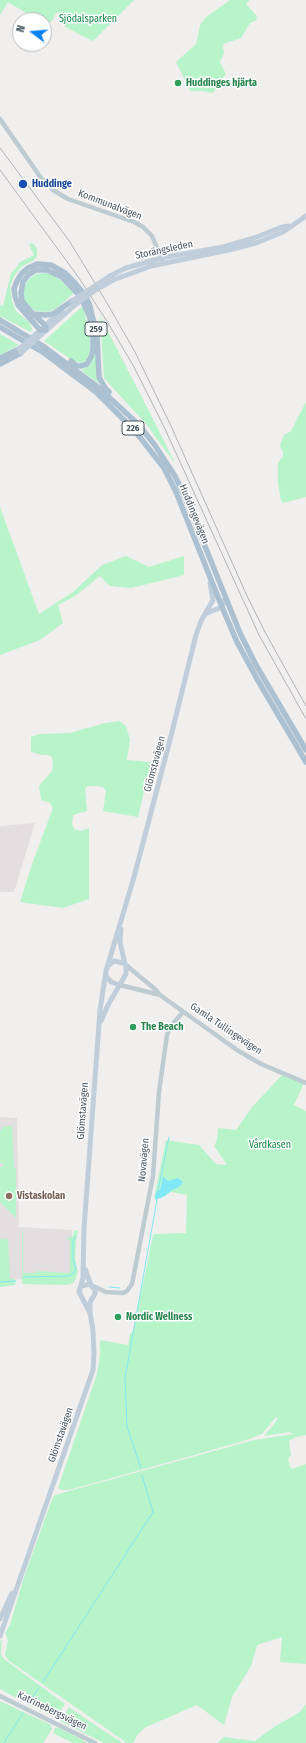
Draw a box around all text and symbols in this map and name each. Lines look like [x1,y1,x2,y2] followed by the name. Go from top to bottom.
[12,12,52,52] north arrow
[59,13,117,25] park label: Sjödalsparken
[14,24,28,34] text: N
[186,77,257,89] place label: Huddinges hjärta
[173,78,183,88] marker: Huddinges hjärta
[17,178,29,190] marker: Huddinge
[32,178,72,190] place label: Huddinge
[76,187,144,223] street label: Kommunalvägen
[134,238,194,262] street label: Storängsleden
[85,322,107,336] road number: 259
[122,421,144,435] road number: 226
[177,482,211,546] street label: Huddingevägen
[142,735,168,793] street label: Glömstavägen
[188,1001,264,1057] street label: Gamla Tullingevägen
[141,1021,183,1033] place label: The Beach
[128,1022,138,1032] marker: The Beach
[75,1082,91,1140] street label: Glömstavägen
[136,1137,152,1183] street label: Novavägen
[249,1139,291,1151] park label: Vårdkasen
[17,1190,65,1202] place label: Vistaskolan
[4,1191,14,1201] marker: Vistaskolan
[126,1311,192,1323] place label: Nordic Wellness
[113,1312,123,1322] marker: Nordic Wellness
[46,1406,76,1464] street label: Glömstavägen
[15,1689,89,1733] street label: Katrinebergsvägen

